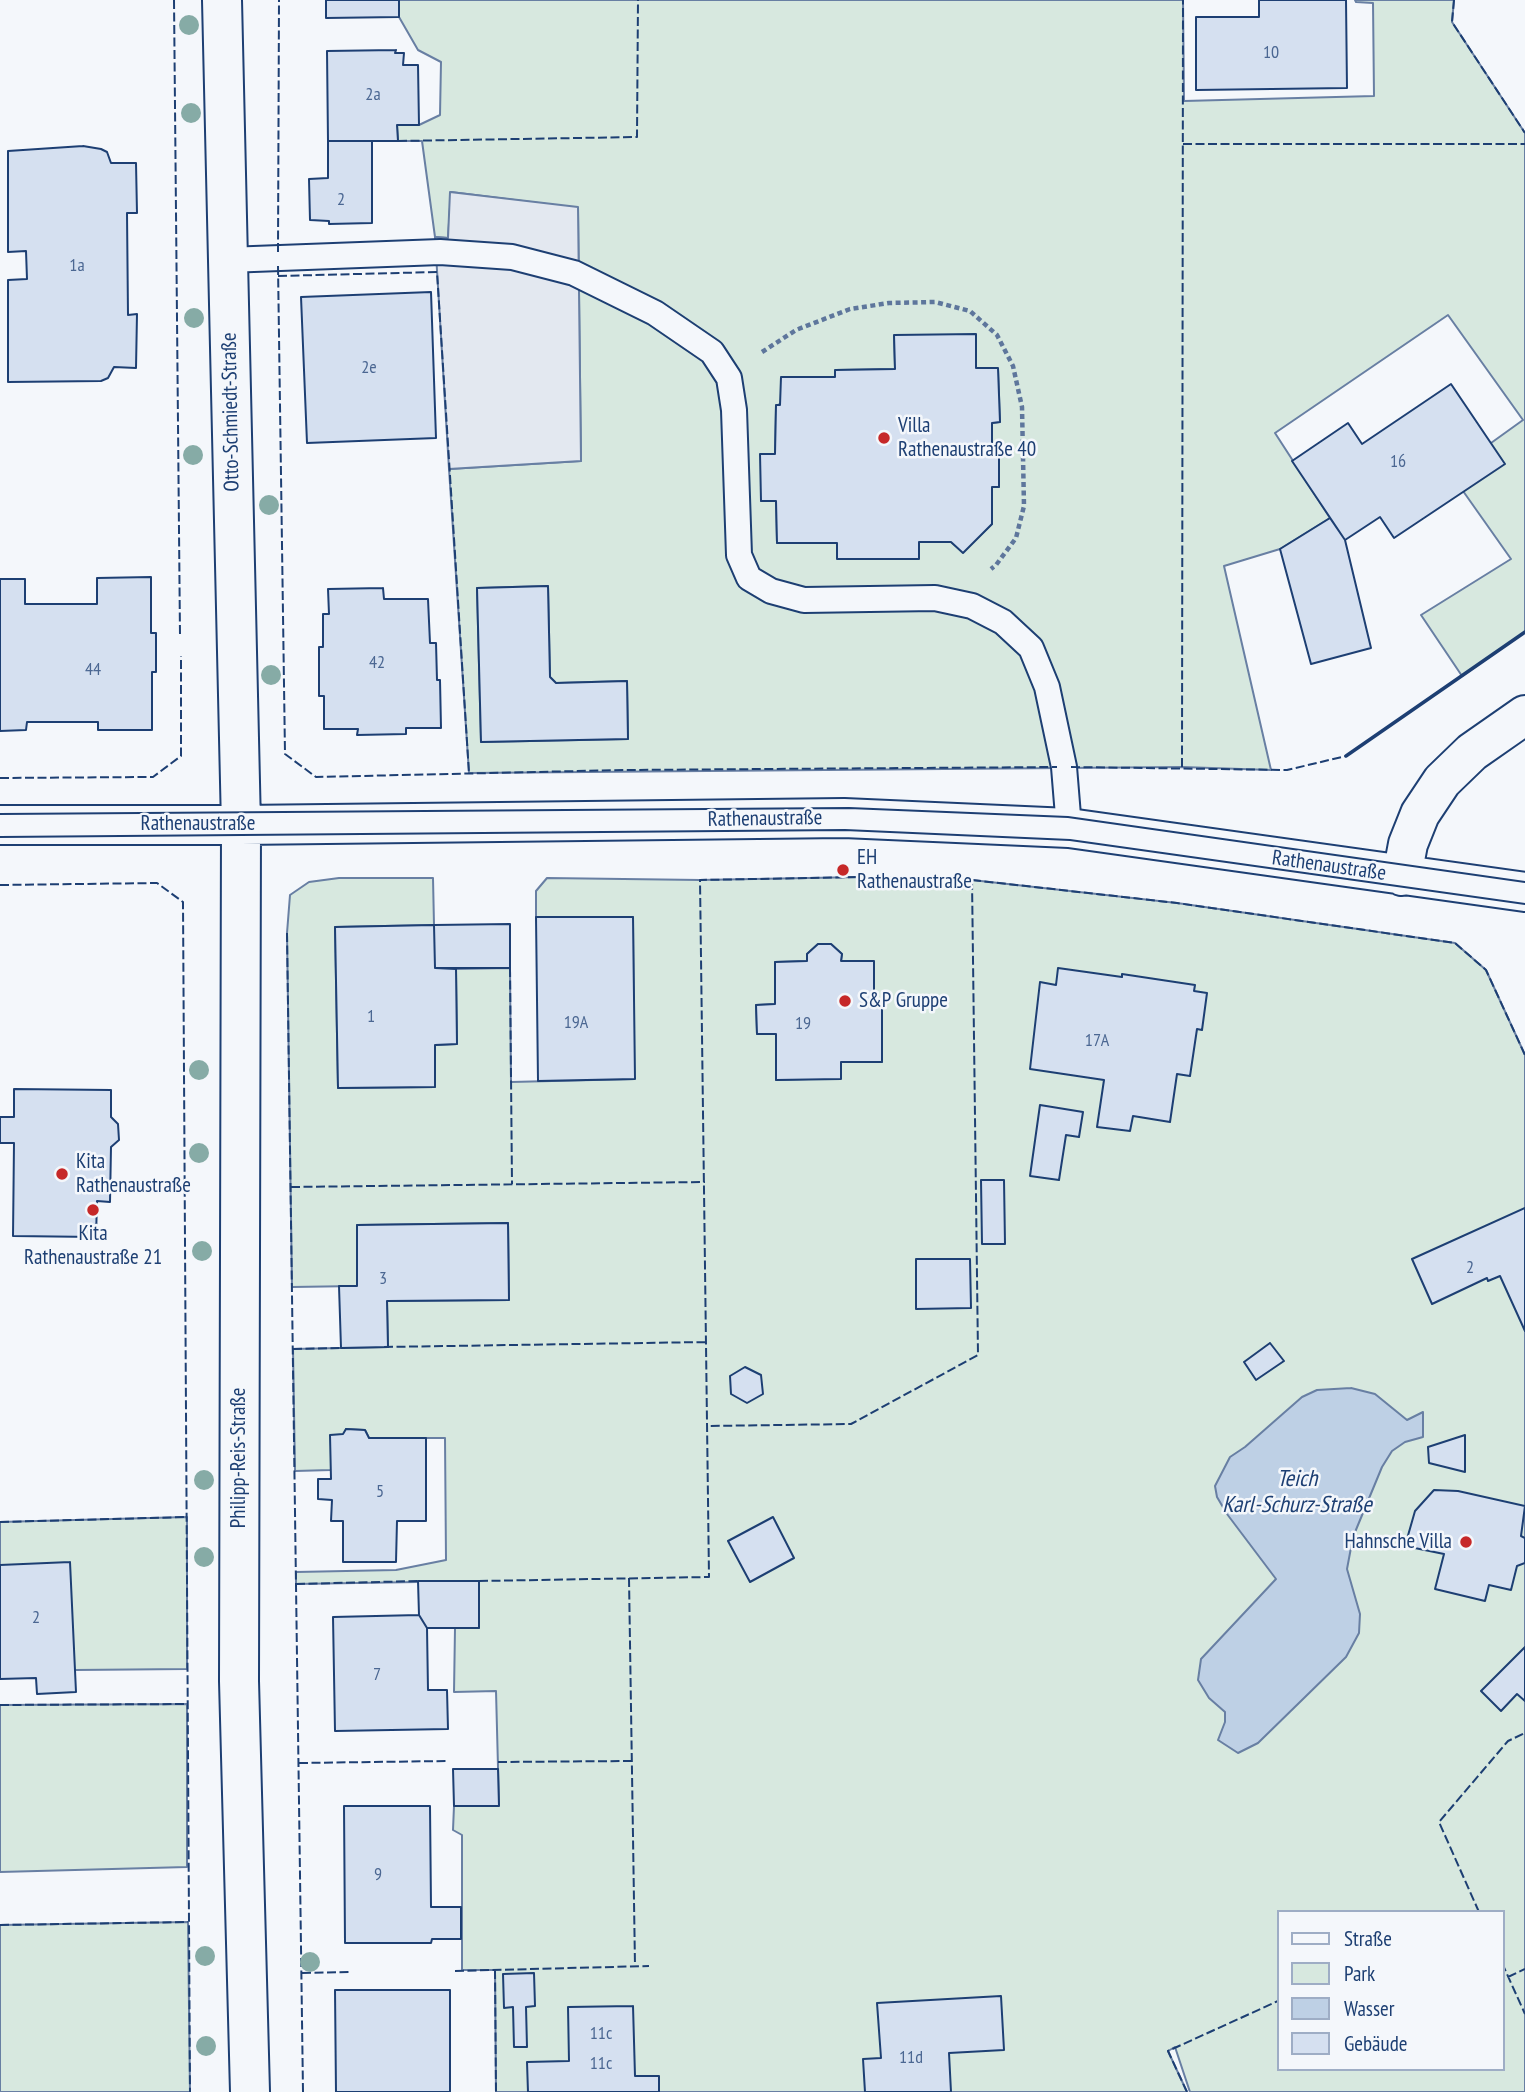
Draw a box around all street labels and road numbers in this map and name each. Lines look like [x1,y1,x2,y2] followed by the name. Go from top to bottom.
[217,332,245,492] street label: Otto-Schmiedt-Straße
[707,805,823,833] street label: Rathenaustraße
[141,811,255,837] street label: Rathenaustraße
[1270,846,1388,886] street label: Rathenaustraße
[226,1388,252,1528] street label: Philipp-Reis-Straße

